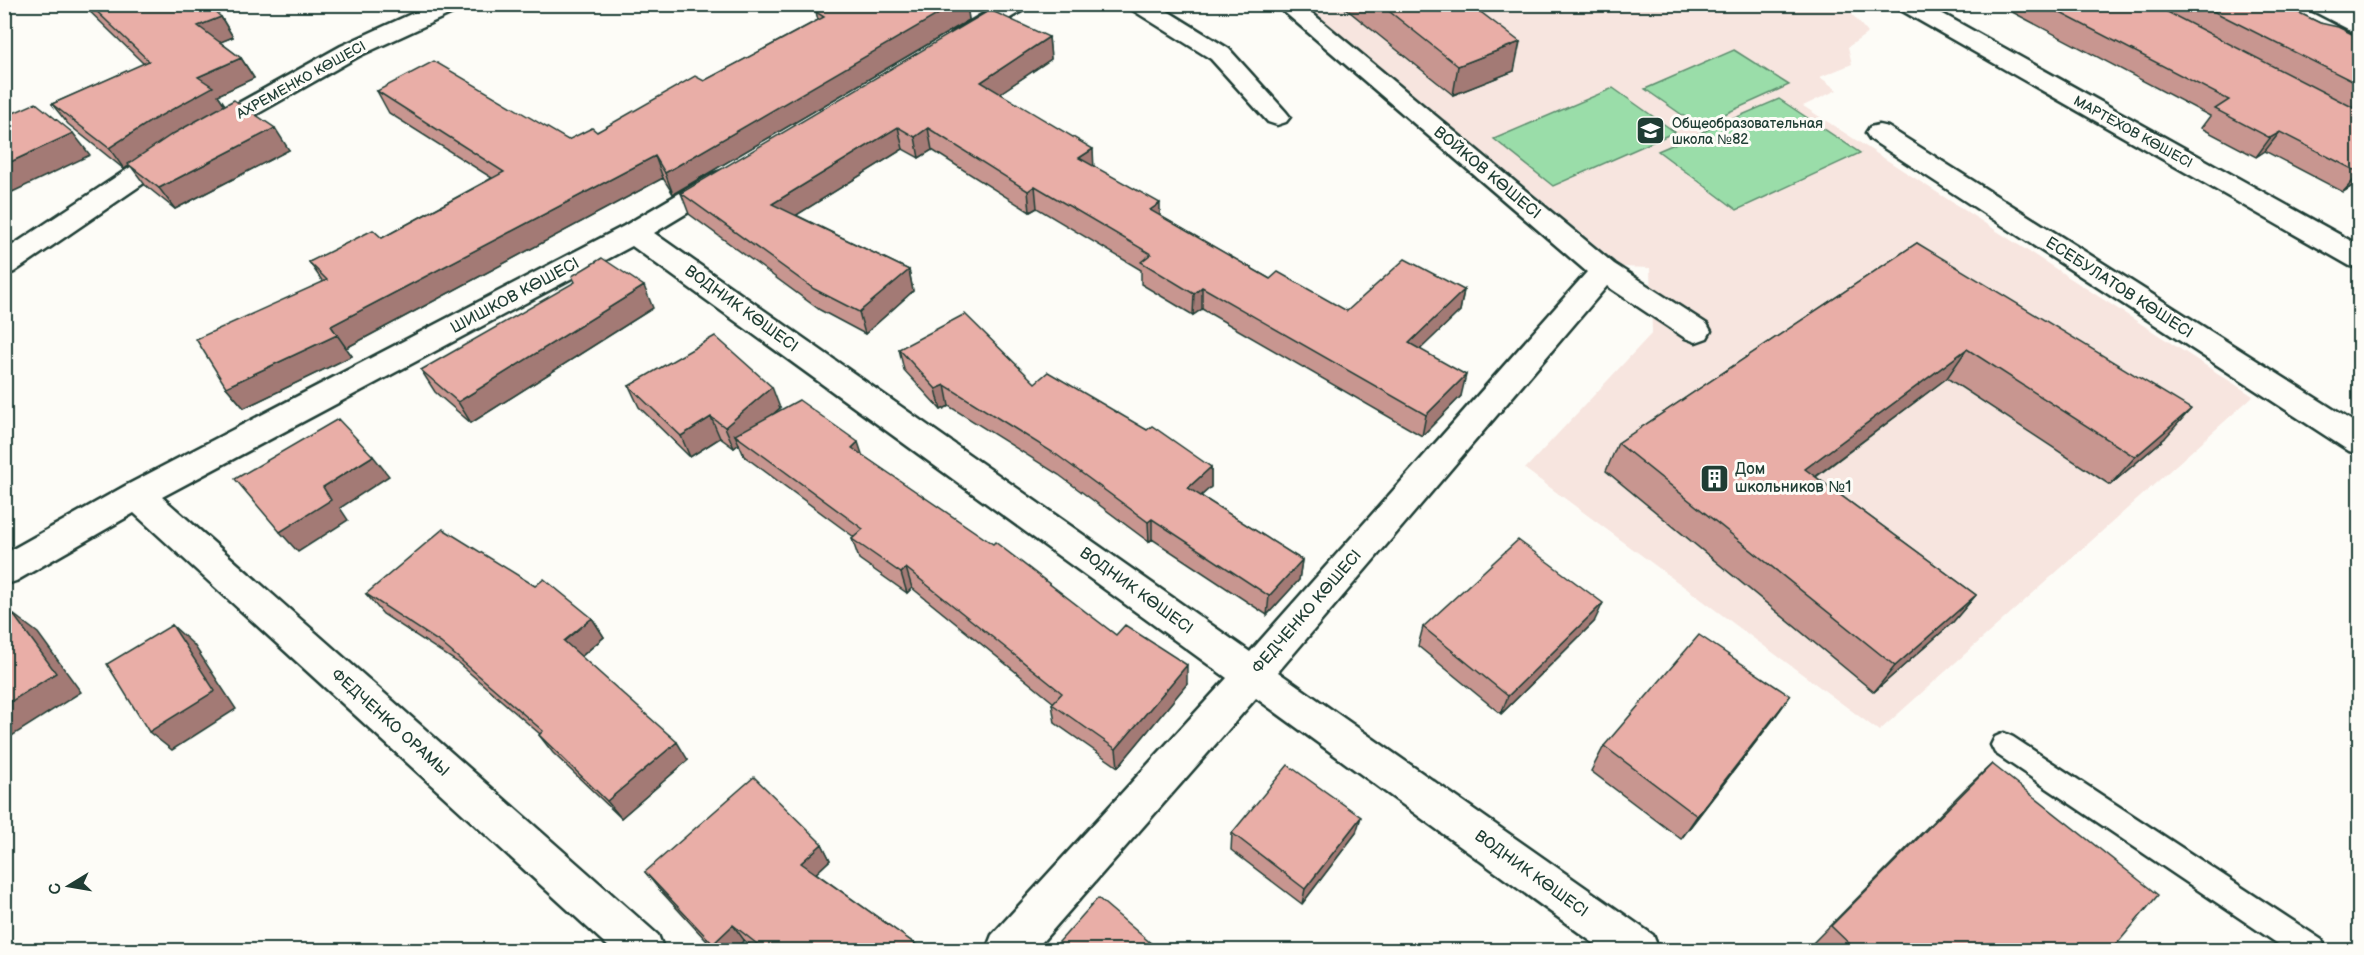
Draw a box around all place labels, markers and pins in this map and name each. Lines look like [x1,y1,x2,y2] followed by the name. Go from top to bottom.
[1635,115,1667,147] school or university icon: Общеобразовательная школа №82
[1672,115,1823,148] place label: Общеобразовательная школа №82
[1735,460,1851,497] place label: Дом школьников №1
[1698,462,1730,494] building icon: Дом школьников №1

